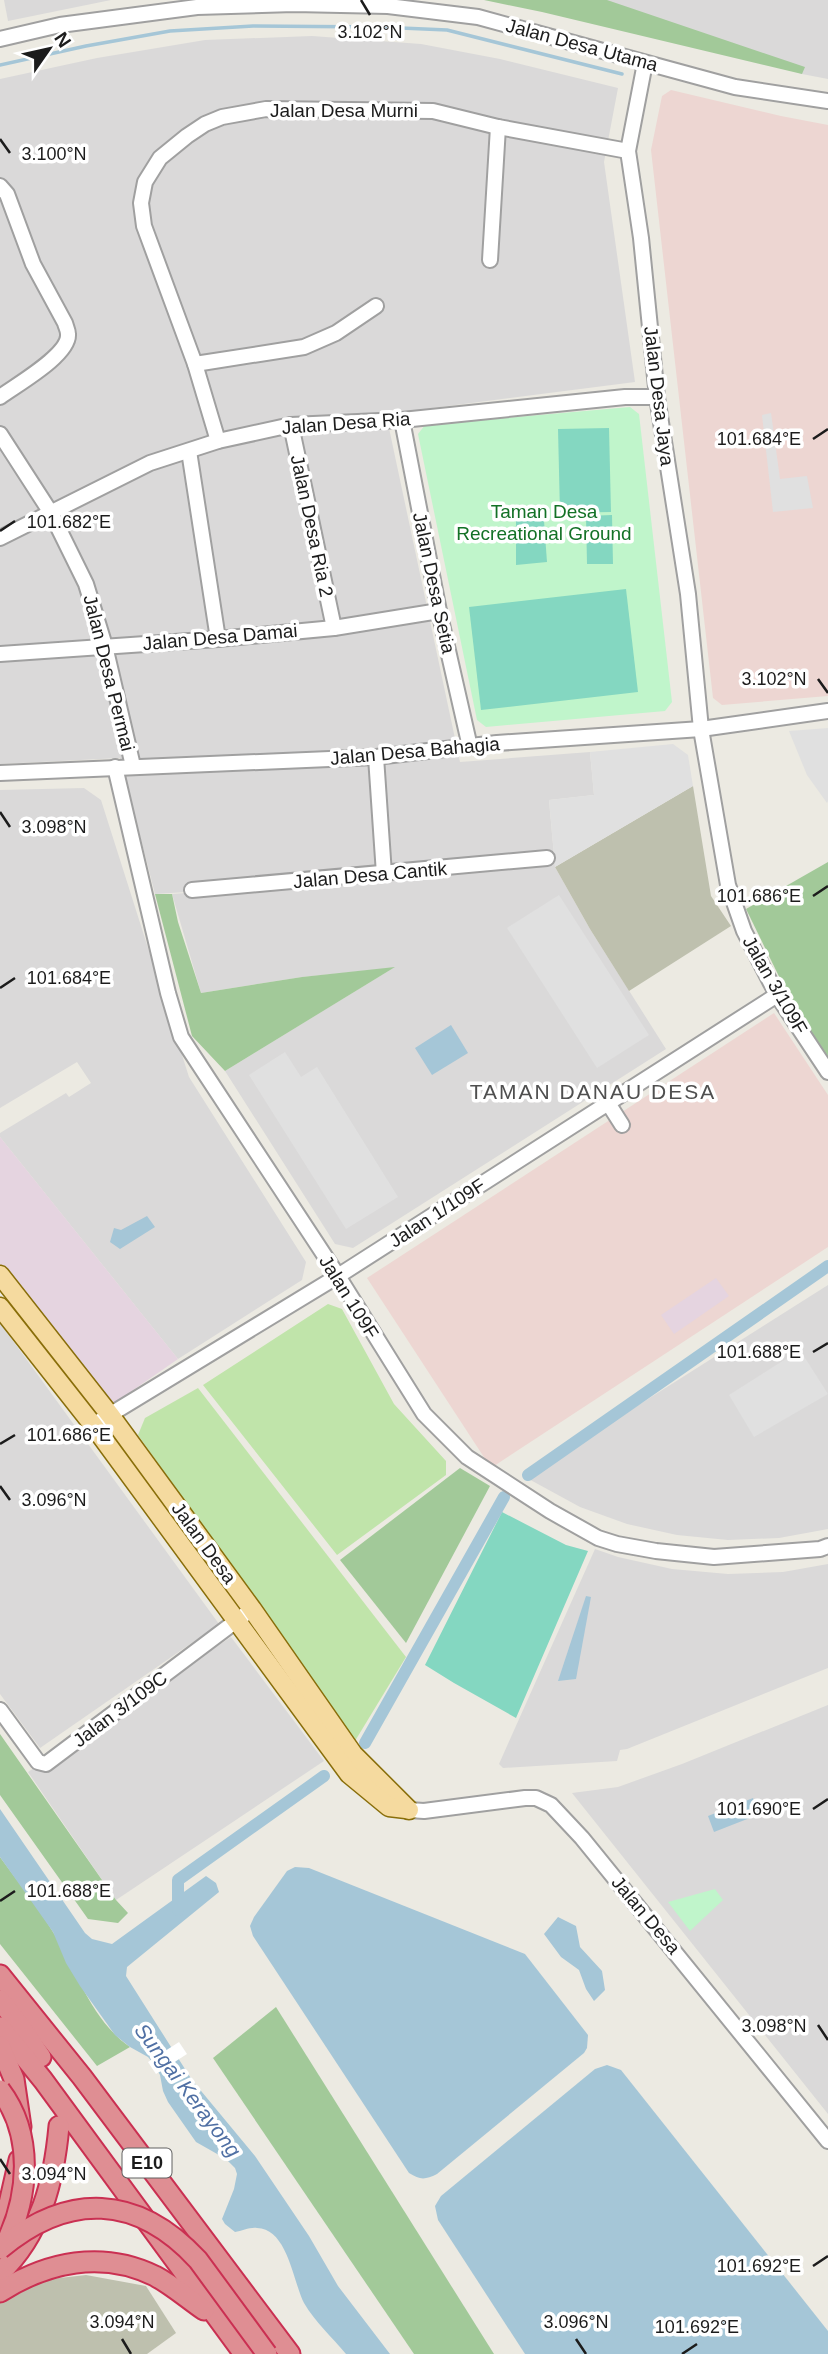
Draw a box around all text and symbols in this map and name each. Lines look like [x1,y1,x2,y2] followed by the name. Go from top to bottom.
[14,14,84,84] north arrow
[504,15,661,75] street label: Jalan Desa Utama
[337,22,403,42] text: 3.102°N
[50,28,75,51] text: N
[270,100,418,121] street label: Jalan Desa Murni
[21,144,87,164] text: 3.100°N
[640,325,678,467] street label: Jalan Desa Jaya
[281,408,411,438] street label: Jalan Desa Ria
[717,429,801,449] text: 101.684°E
[287,453,337,599] street label: Jalan Desa Ria 2
[456,501,632,544] park label: Taman Desa Recreational Ground
[409,511,459,656] street label: Jalan Desa Setia
[27,512,111,532] text: 101.682°E
[79,593,139,753] street label: Jalan Desa Permai
[142,620,298,654] street label: Jalan Desa Damai
[741,669,807,689] text: 3.102°N
[329,733,501,769] street label: Jalan Desa Bahagia
[21,817,87,837] text: 3.098°N
[292,858,448,892] street label: Jalan Desa Cantik
[717,886,801,906] text: 101.686°E
[738,932,812,1038] street label: Jalan 3/109F
[27,968,111,988] text: 101.684°E
[470,1080,716,1103] district label: TAMAN DANAU DESA
[385,1174,489,1252] street label: Jalan 1/109F
[315,1252,383,1342] street label: Jalan 109F
[717,1342,801,1362] text: 101.688°E
[27,1425,111,1445] text: 101.686°E
[21,1490,87,1510] text: 3.096°N
[168,1498,241,1588] street label: Jalan Desa
[69,1667,171,1751] street label: Jalan 3/109C
[717,1799,801,1819] text: 101.690°E
[607,1872,685,1958] street label: Jalan Desa
[27,1881,111,1901] text: 101.688°E
[741,2016,807,2036] text: 3.098°N
[130,2019,246,2162] water label: Sungai Kerayong
[122,2148,172,2178] road number: E10
[21,2164,87,2184] text: 3.094°N
[717,2256,801,2276] text: 101.692°E
[89,2312,155,2332] text: 3.094°N
[543,2312,609,2332] text: 3.096°N
[655,2317,739,2337] text: 101.692°E

